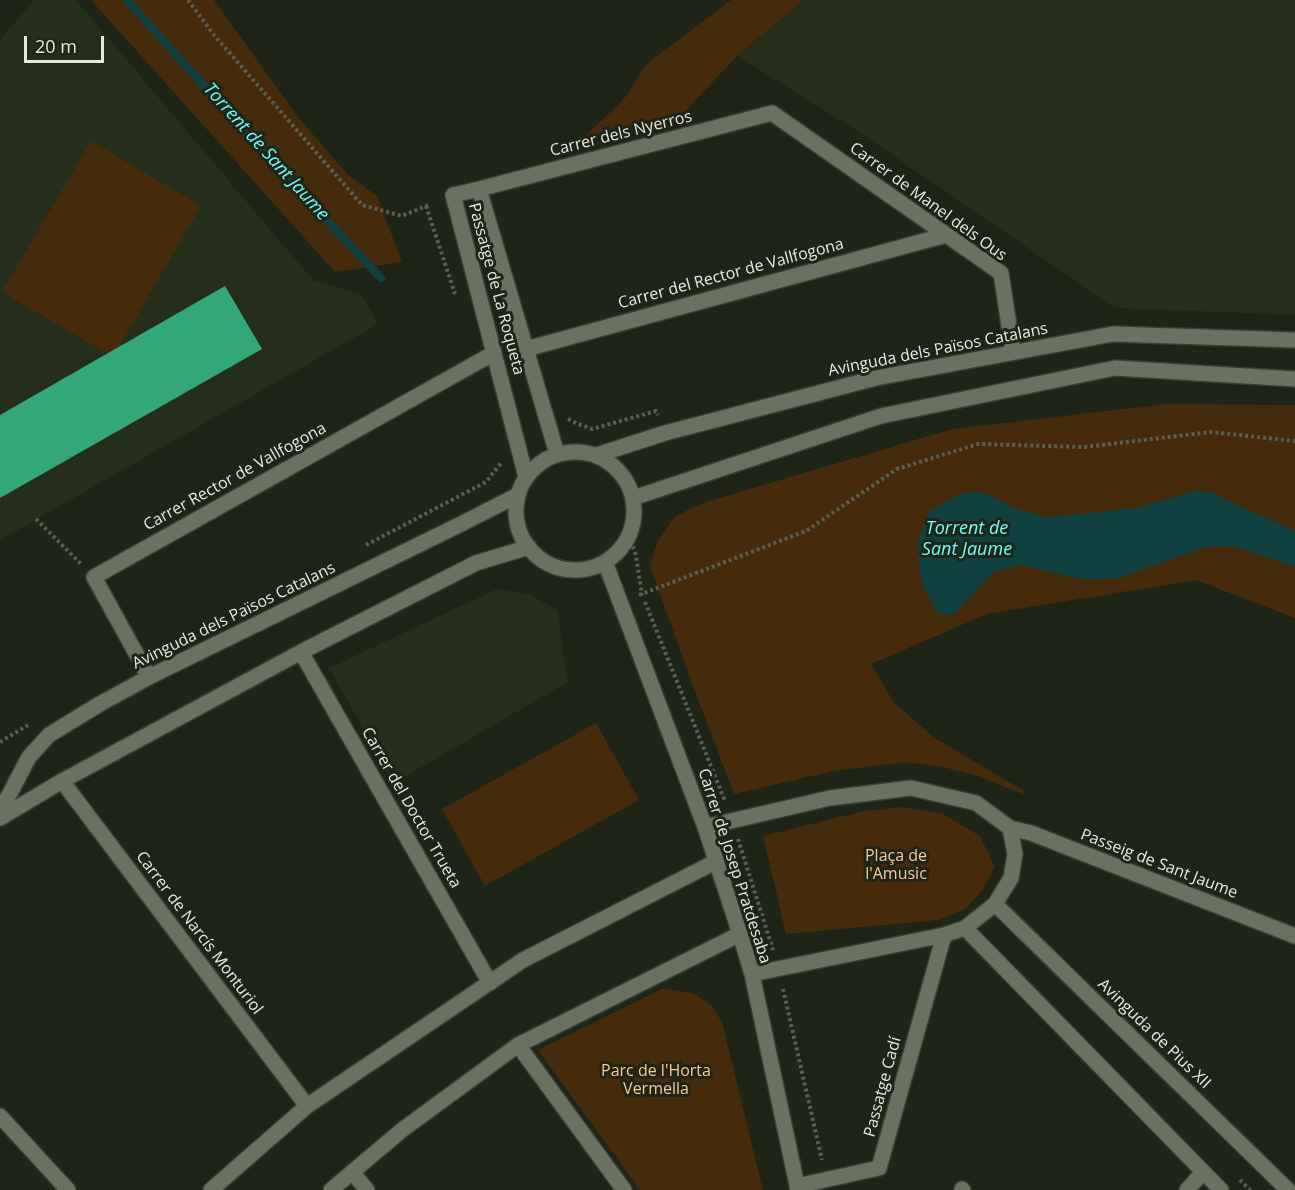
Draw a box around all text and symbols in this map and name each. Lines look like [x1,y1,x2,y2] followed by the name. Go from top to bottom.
[27,24,106,62] scale bar
[35,34,77,58] text: 20 m
[199,79,333,225] water label: Torrent de Sant Jaume
[548,107,694,161] street label: Carrer dels Nyerros
[846,139,1010,265] street label: Carrer de Manel dels Ous
[464,201,528,377] street label: Passatge de La Roqueta
[616,235,846,313] street label: Carrer del Rector de Vallfogona
[827,319,1049,381] street label: Avinguda dels Països Catalans
[140,419,330,535] street label: Carrer Rector de Vallfogona
[922,518,1012,560] water label: Torrent de Sant Jaume
[129,558,339,674] street label: Avinguda dels Països Catalans
[357,724,465,892] street label: Carrer del Doctor Trueta
[693,766,775,966] street label: Carrer de Josep Pratdesaba
[1078,825,1240,903] street label: Passeig de Sant Jaume
[865,846,927,884] park label: Plaça de l'Amusic
[131,848,267,1018] street label: Carrer de Narcís Monturiol
[1094,975,1214,1093] street label: Avinguda de Pius XII
[860,1035,906,1139] street label: Passatge Cadí
[601,1061,711,1099] park label: Parc de l'Horta Vermella

